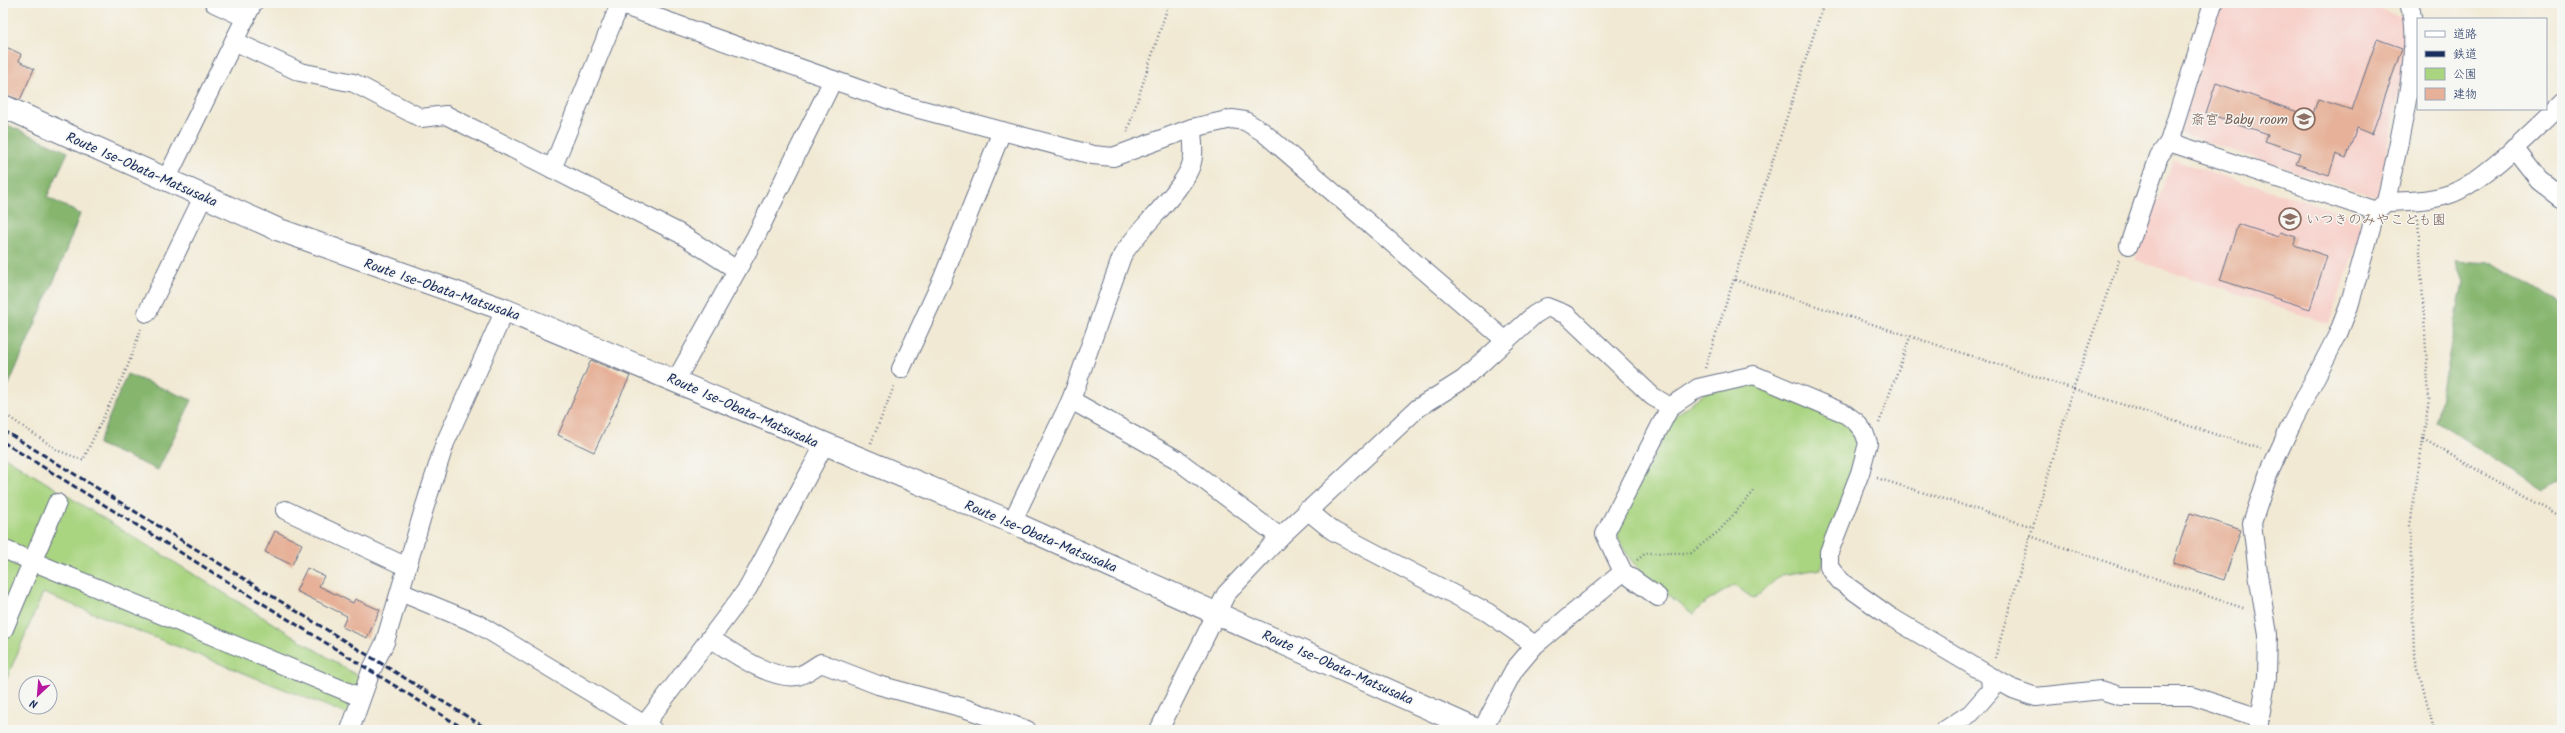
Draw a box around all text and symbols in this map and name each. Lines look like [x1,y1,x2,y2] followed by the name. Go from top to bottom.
[2417,18,2547,110] legend
[2453,25,2477,44] text: 道路
[2453,45,2477,64] text: 鉄道
[2453,65,2477,84] text: 公園
[2453,85,2477,104] text: 建物
[2291,106,2317,132] school or university icon: 斎宮 Baby room
[2191,109,2288,131] place label: 斎宮 Baby room
[62,127,221,213] street label: Route Ise-Obata-Matsusaka
[2277,206,2303,232] school or university icon: いつきのみやこども園
[2306,209,2446,231] place label: いつきのみやこども園
[361,253,523,327] street label: Route Ise-Obata-Matsusaka
[663,368,822,454] street label: Route Ise-Obata-Matsusaka
[961,495,1120,579] street label: Route Ise-Obata-Matsusaka
[1258,625,1417,711] street label: Route Ise-Obata-Matsusaka
[18,675,58,715] north arrow
[27,693,41,713] text: N

